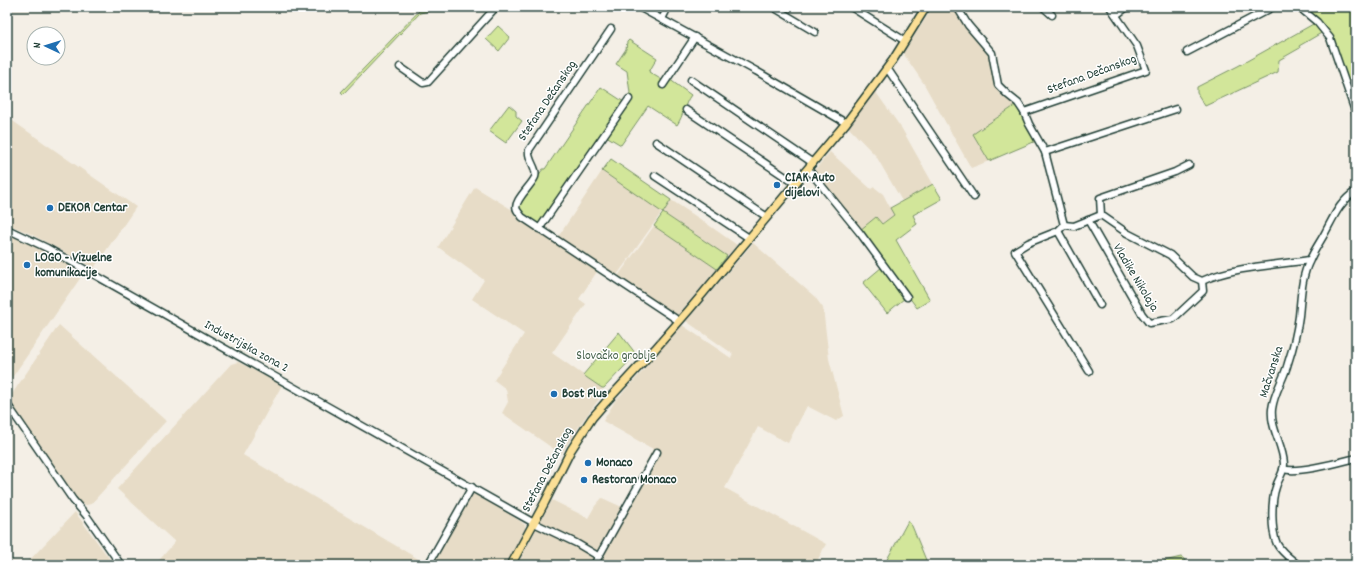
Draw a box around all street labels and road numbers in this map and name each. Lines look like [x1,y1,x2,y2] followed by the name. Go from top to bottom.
[1045,50,1140,100] street label: Stefana Dečanskog
[514,56,582,145] street label: Stefana Dečanskog
[1107,240,1163,316] street label: Vladike Nikolaja
[200,316,292,378] street label: Industrijska zona 2
[1255,343,1290,400] street label: Mačvanska
[518,424,579,516] street label: Stefana Dečanskog

